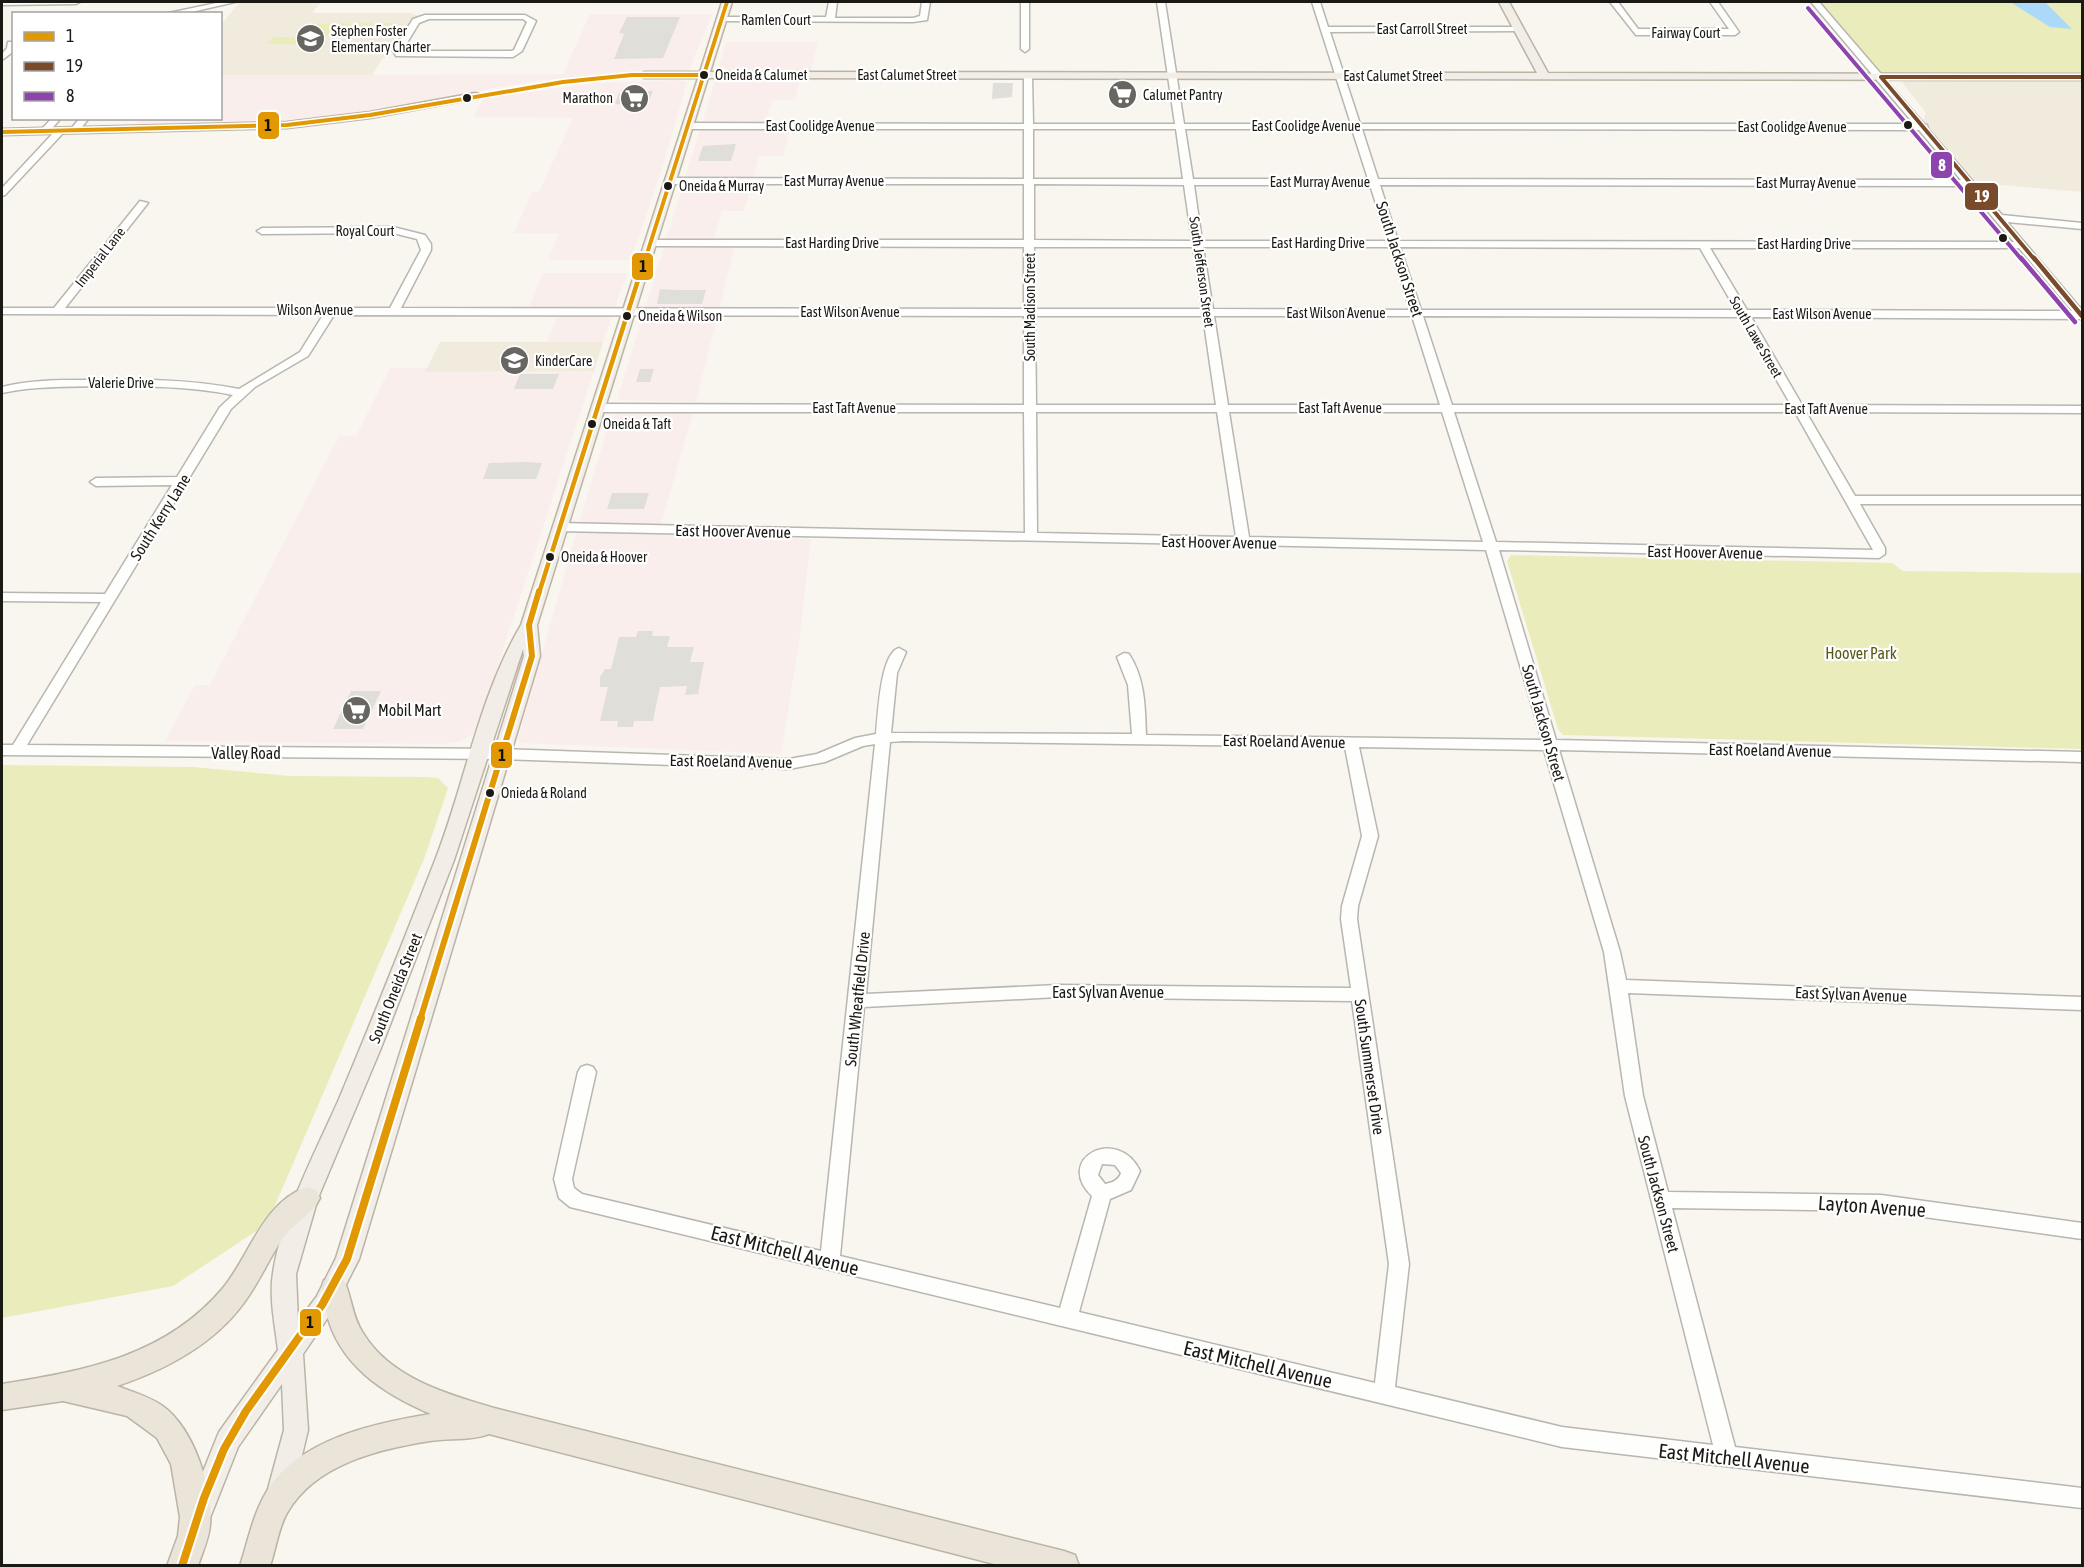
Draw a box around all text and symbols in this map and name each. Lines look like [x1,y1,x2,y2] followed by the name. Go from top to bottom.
[12,12,222,120] legend
[741,12,811,28] street label: Ramlen Court
[1376,21,1468,37] street label: East Carroll Street
[294,23,326,55] school or university icon: Stephen Foster Elementary Charter
[331,23,431,55] place label: Stephen Foster Elementary Charter
[66,25,74,46] text: 1
[1651,25,1721,41] street label: Fairway Court
[66,55,83,76] text: 19
[715,67,808,83] place label: Oneida & Calumet
[857,67,957,83] street label: East Calumet Street
[1343,68,1443,84] street label: East Calumet Street
[698,69,710,81] marker: Oneida & Calumet
[1106,79,1138,111] supermarket icon: Calumet Pantry
[618,82,650,114] supermarket icon: Marathon
[66,85,74,106] text: 8
[1143,87,1223,103] place label: Calumet Pantry
[563,90,613,106] place label: Marathon
[461,92,473,104] unlabelled marker
[257,111,280,140] line badge: 1
[264,116,272,134] text: 1
[765,118,875,134] street label: East Coolidge Avenue
[1251,118,1361,134] street label: East Coolidge Avenue
[1737,119,1847,135] street label: East Coolidge Avenue
[1902,119,1914,131] unlabelled marker
[1930,151,1953,179] line badge: 8
[1938,156,1946,174] text: 8
[784,173,884,189] street label: East Murray Avenue
[1270,174,1370,190] street label: East Murray Avenue
[1756,175,1856,191] street label: East Murray Avenue
[679,178,764,194] place label: Oneida & Murray
[662,180,674,192] marker: Oneida & Murray
[1964,182,1999,211] line badge: 19
[1974,187,1990,205] text: 19
[1373,199,1427,319] street label: South Jackson Street
[1186,216,1218,328] street label: South Jefferson Street
[336,223,394,239] street label: Royal Court
[72,224,128,290] street label: Imperial Lane
[1997,232,2009,244] unlabelled marker
[785,235,879,251] street label: East Harding Drive
[1271,235,1365,251] street label: East Harding Drive
[1757,236,1851,252] street label: East Harding Drive
[631,252,654,281] line badge: 1
[1022,253,1038,361] street label: South Madison Street
[639,257,647,275] text: 1
[1726,294,1786,380] street label: South Lawe Street
[277,302,353,318] street label: Wilson Avenue
[800,304,900,320] street label: East Wilson Avenue
[1286,305,1386,321] street label: East Wilson Avenue
[1772,306,1872,322] street label: East Wilson Avenue
[638,308,722,324] place label: Oneida & Wilson
[621,310,633,322] marker: Oneida & Wilson
[498,345,530,377] school or university icon: KinderCare
[535,353,592,369] place label: KinderCare
[88,375,154,391] street label: Valerie Drive
[812,400,896,416] street label: East Taft Avenue
[1298,400,1382,416] street label: East Taft Avenue
[1784,401,1868,417] street label: East Taft Avenue
[603,416,671,432] place label: Oneida & Taft
[586,418,598,430] marker: Oneida & Taft
[126,471,195,564] street label: South Kerry Lane
[675,521,791,541] street label: East Hoover Avenue
[1161,532,1277,552] street label: East Hoover Avenue
[1647,542,1763,562] street label: East Hoover Avenue
[561,549,648,565] place label: Oneida & Hoover
[544,551,556,563] marker: Oneida & Hoover
[1825,644,1897,662] park label: Hoover Park
[1519,663,1569,784] street label: South Jackson Street
[341,694,373,726] supermarket icon: Mobil Mart
[378,701,442,719] place label: Mobil Mart
[1222,731,1346,751] street label: East Roeland Avenue
[1708,740,1832,760] street label: East Roeland Avenue
[490,741,513,769] line badge: 1
[211,744,281,763] street label: Valley Road
[498,746,506,764] text: 1
[669,751,793,771] street label: East Roeland Avenue
[501,785,587,801] place label: Onieda & Roland
[484,787,496,799] marker: Onieda & Roland
[365,930,425,1046] street label: South Oneida Street
[841,931,873,1067] street label: South Wheatfield Drive
[1052,983,1164,1002] street label: East Sylvan Avenue
[1795,983,1907,1006] street label: East Sylvan Avenue
[1352,998,1388,1136] street label: South Summerset Drive
[1635,1134,1683,1255] street label: South Jackson Street
[1817,1191,1927,1221] street label: Layton Avenue
[709,1220,861,1280] street label: East Mitchell Avenue
[299,1308,322,1337] line badge: 1
[306,1313,314,1331] text: 1
[1181,1336,1335,1392] street label: East Mitchell Avenue
[1657,1439,1811,1477] street label: East Mitchell Avenue

